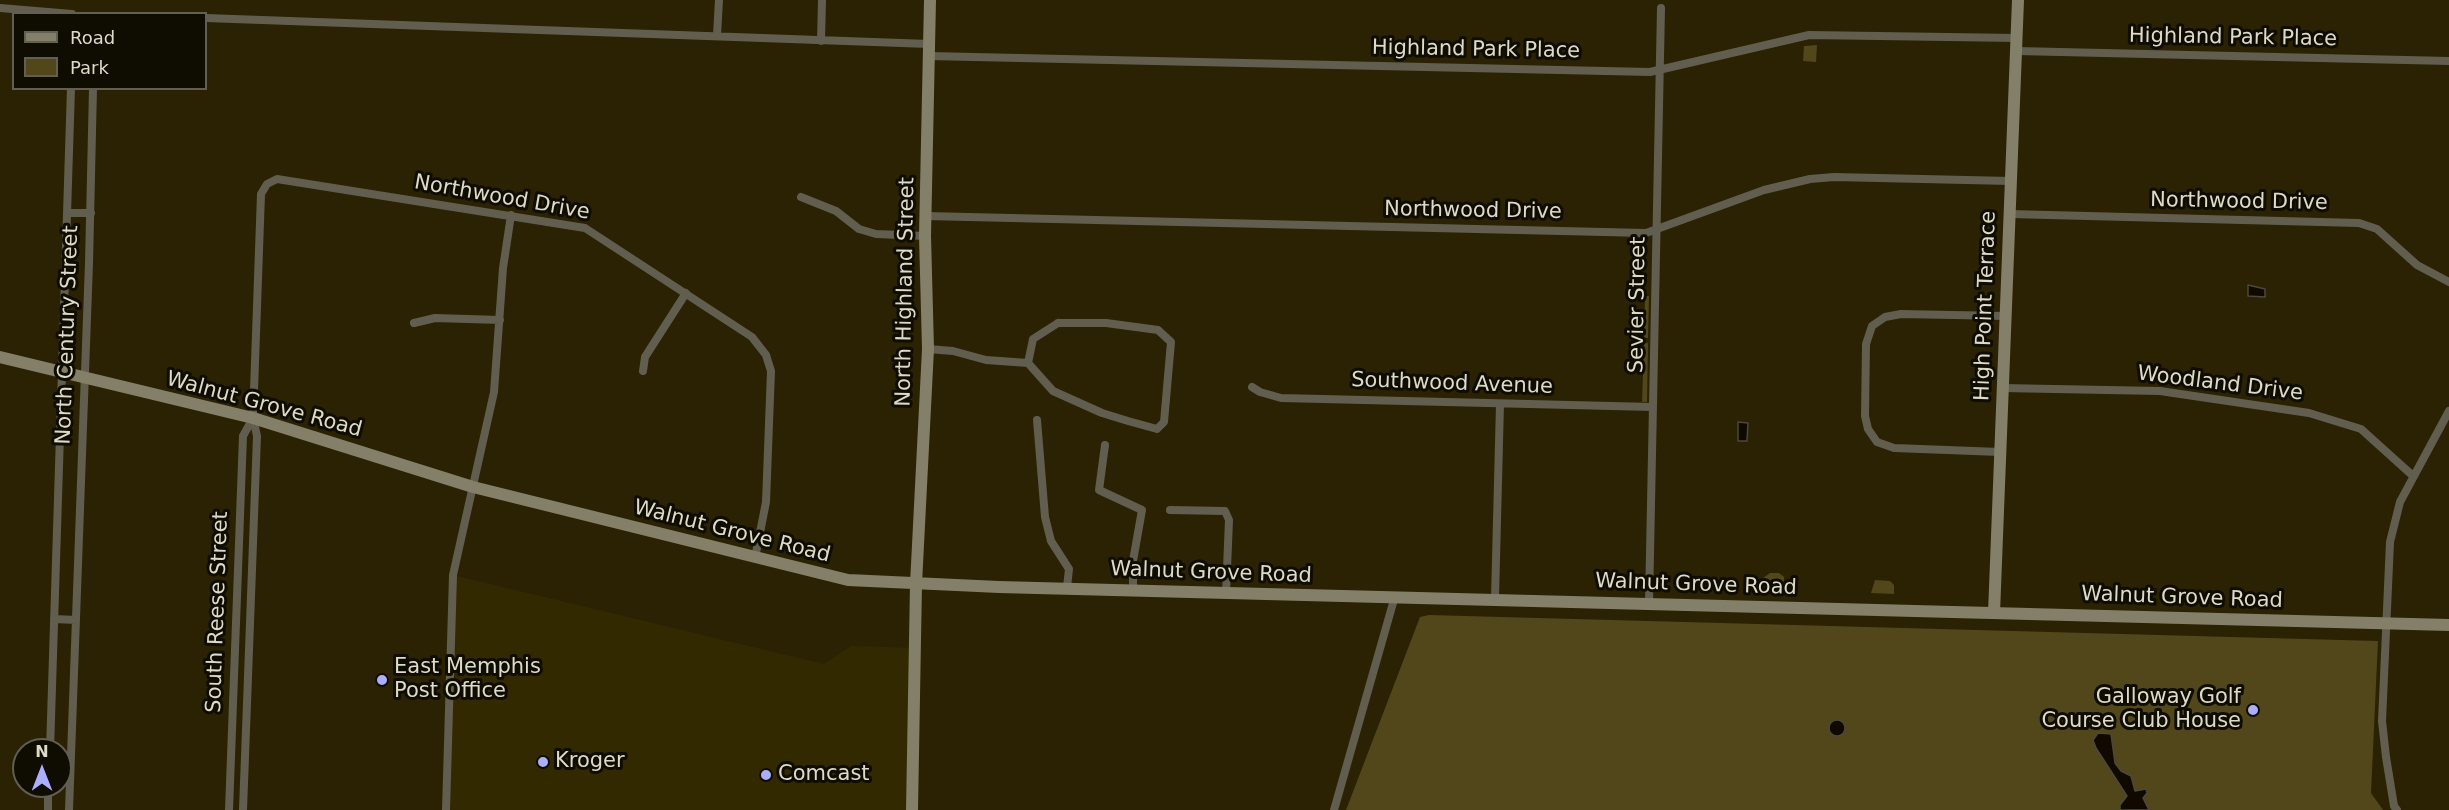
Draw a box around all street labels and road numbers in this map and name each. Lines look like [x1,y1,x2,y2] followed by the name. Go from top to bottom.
[2129,24,2337,52] street label: Highland Park Place
[1372,36,1580,64] street label: Highland Park Place
[412,170,592,226] street label: Northwood Drive
[891,177,921,407] street label: North Highland Street
[2150,188,2328,216] street label: Northwood Drive
[1384,197,1562,225] street label: Northwood Drive
[1970,211,2002,401] street label: High Point Terrace
[52,225,84,445] street label: North Century Street
[1624,237,1652,373] street label: Sevier Street
[2136,361,2304,407] street label: Woodland Drive
[163,367,365,443] street label: Walnut Grove Road
[1351,368,1553,400] street label: Southwood Avenue
[631,495,833,569] street label: Walnut Grove Road
[202,511,234,713] street label: South Reese Street
[1110,557,1312,589] street label: Walnut Grove Road
[1595,569,1797,601] street label: Walnut Grove Road
[2081,582,2283,614] street label: Walnut Grove Road

